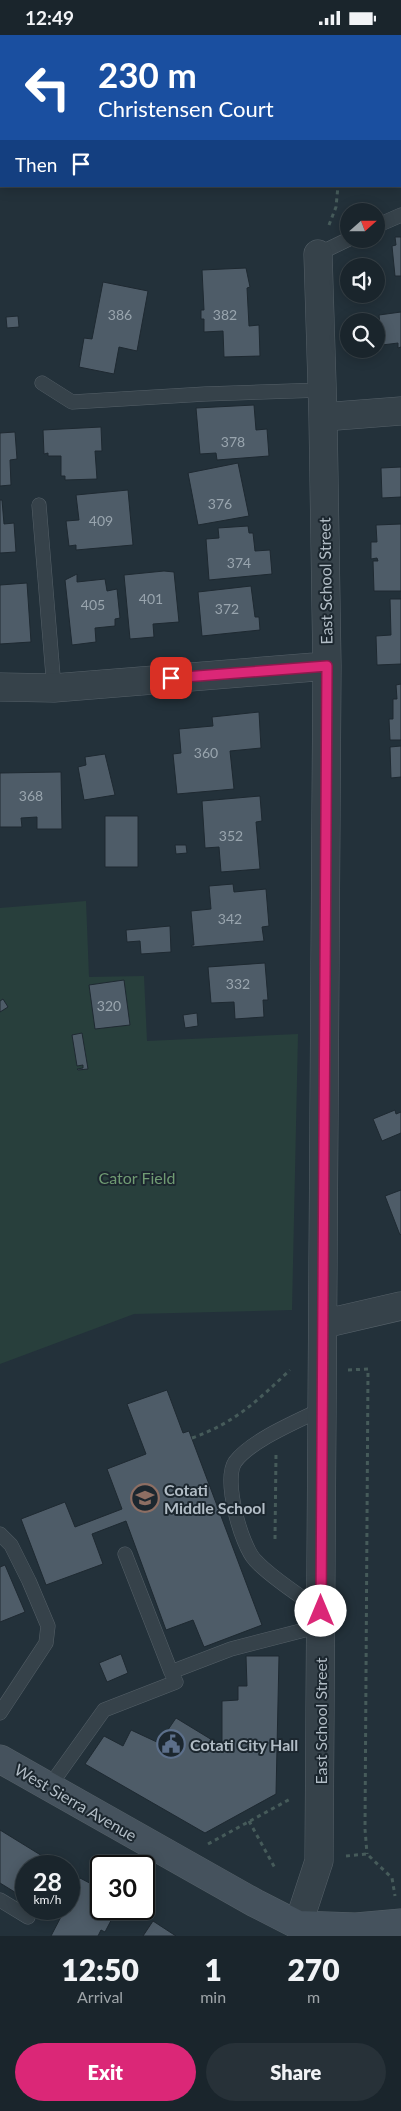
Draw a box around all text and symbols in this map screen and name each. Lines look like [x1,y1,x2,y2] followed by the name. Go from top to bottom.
[25,6,74,29] text: 12:49
[98,53,197,95] text: 230 m
[15,55,80,120] icon: left
[98,95,274,122] text: Christensen Court
[67,150,95,178] icon: arrive
[15,153,57,176] text: Then
[340,203,385,247] north arrow
[340,203,385,358] map controls
[340,258,385,303] button: sound
[108,306,132,323] house number: 386
[213,306,237,323] house number: 382
[340,313,385,358] button: search
[221,433,245,450] house number: 378
[208,495,232,512] house number: 376
[89,512,113,529] house number: 409
[314,517,336,645] street label: East School Street
[227,554,251,571] house number: 374
[139,590,163,607] house number: 401
[81,596,105,613] house number: 405
[215,600,239,617] house number: 372
[150,657,192,699] pin
[157,664,185,692] icon: arrive
[194,744,218,761] house number: 360
[19,787,43,804] house number: 368
[219,827,243,844] house number: 352
[218,910,242,927] house number: 342
[226,975,250,992] house number: 332
[97,997,121,1014] house number: 320
[99,1168,175,1187] park label: Cator Field
[164,1480,266,1517] place label: Cotati Middle School
[130,1483,160,1513] school or university icon: Cotati Middle School
[294,1584,346,1636] position arrow
[311,1657,330,1785] street label: East School Street
[156,1729,186,1759] public building icon: Cotati City Hall
[190,1735,298,1754] place label: Cotati City Hall
[12,1759,140,1845] street label: West Sierra Avenue
[90,1855,155,1920] speed limit sign: 30
[33,1866,62,1896] text: 28
[33,1892,62,1907] text: km/h
[61,1951,139,1987] text: 12:50
[204,1951,222,1987] text: 1
[287,1951,340,1987] text: 270
[77,1987,123,2006] text: Arrival
[200,1987,226,2006] text: min
[307,1987,320,2006] text: m
[15,2043,196,2101] button: Exit
[206,2043,386,2101] button: Share

